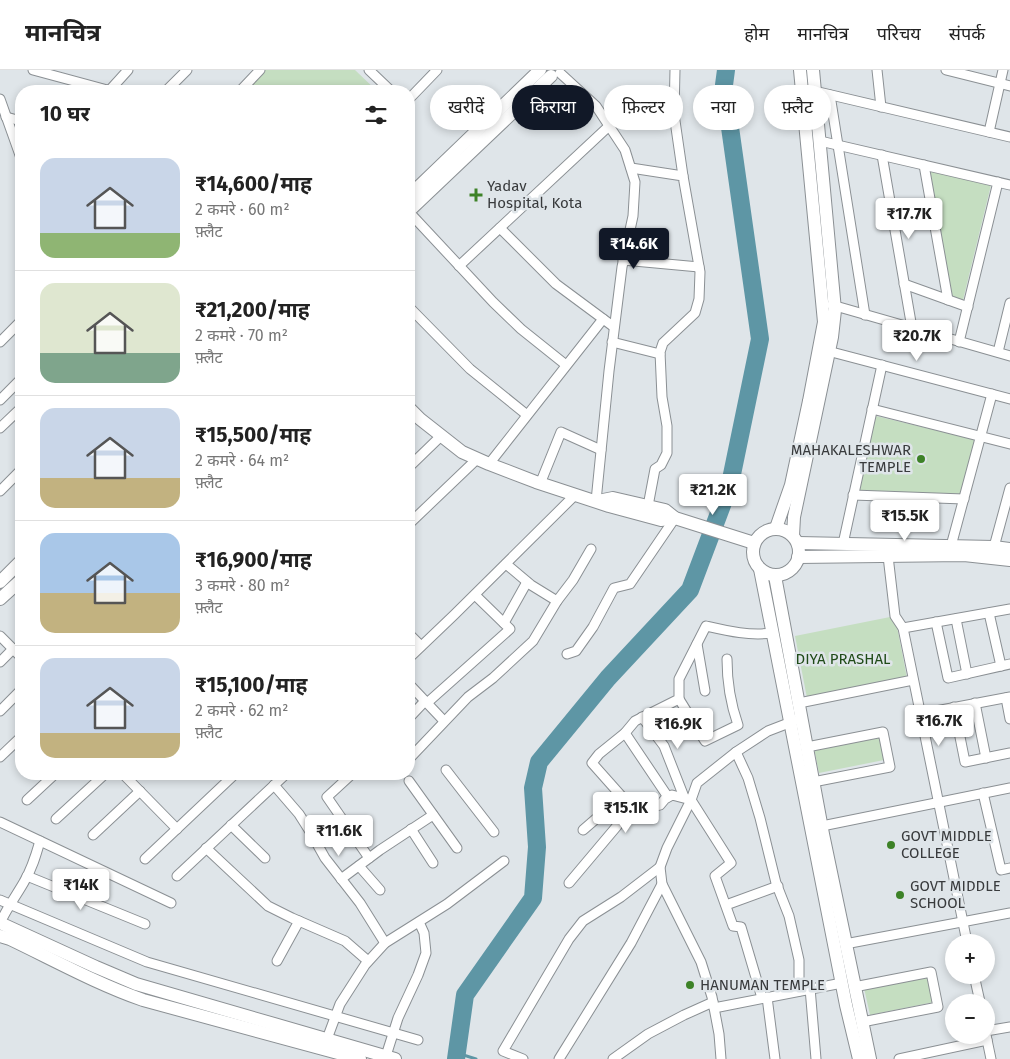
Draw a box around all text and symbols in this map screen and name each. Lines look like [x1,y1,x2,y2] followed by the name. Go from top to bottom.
[25,19,101,47] text: मानचित्र
[744,23,769,45] text: होम
[797,23,849,45] text: मानचित्र
[877,23,921,45] text: परिचय
[949,23,985,45] text: संपर्क
[430,85,502,130] chip: खरीदें
[512,85,594,130] chip: किराया
[604,85,683,130] chip: फ़िल्टर
[693,85,754,130] chip: नया
[764,85,831,130] chip: फ़्लैट
[40,101,90,127] text: 10 घर
[362,101,390,129] icon: filters
[195,171,312,197] text: ₹14,600/माह
[487,177,582,212] place label: Yadav Hospital, Kota
[80,178,140,238] icon: home
[469,188,483,202] marker: Yadav Hospital, Kota
[868,198,950,240] pin: ₹17.7K
[195,200,290,219] text: 2 कमरे · 60 m²
[886,204,932,223] text: ₹17.7K
[195,222,223,241] text: फ़्लैट
[593,228,675,270] pin: ₹14.6K
[610,234,658,253] text: ₹14.6K
[195,297,310,323] text: ₹21,200/माह
[80,303,140,363] icon: home
[876,320,958,362] pin: ₹20.7K
[195,326,288,345] text: 2 कमरे · 70 m²
[893,326,941,345] text: ₹20.7K
[195,348,223,367] text: फ़्लैट
[195,422,311,448] text: ₹15,500/माह
[80,428,140,488] icon: home
[791,441,911,476] place label: MAHAKALESHWAR TEMPLE
[195,451,289,470] text: 2 कमरे · 64 m²
[915,453,927,465] marker: MAHAKALESHWAR TEMPLE
[195,473,223,492] text: फ़्लैट
[672,474,754,516] pin: ₹21.2K
[690,480,736,499] text: ₹21.2K
[864,500,946,542] pin: ₹15.5K
[881,506,929,525] text: ₹15.5K
[195,547,312,573] text: ₹16,900/माह
[80,553,140,613] icon: home
[195,576,290,595] text: 3 कमरे · 80 m²
[195,598,223,617] text: फ़्लैट
[796,650,891,668] park label: DIYA PRASHAL
[195,672,307,698] text: ₹15,100/माह
[80,678,140,738] icon: home
[195,701,288,720] text: 2 कमरे · 62 m²
[898,704,980,747] pin: ₹16.7K
[637,708,719,750] pin: ₹16.9K
[916,711,962,730] text: ₹16.7K
[654,714,702,733] text: ₹16.9K
[195,723,223,742] text: फ़्लैट
[585,792,667,834] pin: ₹15.1K
[604,798,648,817] text: ₹15.1K
[298,814,380,857] pin: ₹11.6K
[316,821,362,840] text: ₹11.6K
[901,827,992,862] place label: GOVT MIDDLE COLLEGE
[885,839,897,851] marker: GOVT MIDDLE COLLEGE
[51,868,111,911] pin: ₹14K
[63,875,99,894] text: ₹14K
[910,877,1001,912] place label: GOVT MIDDLE SCHOOL
[894,889,906,901] marker: GOVT MIDDLE SCHOOL
[945,934,995,1044] map controls
[945,934,995,984] button: +
[700,976,825,994] place label: HANUMAN TEMPLE
[684,979,696,991] marker: HANUMAN TEMPLE
[945,994,995,1044] button: −

